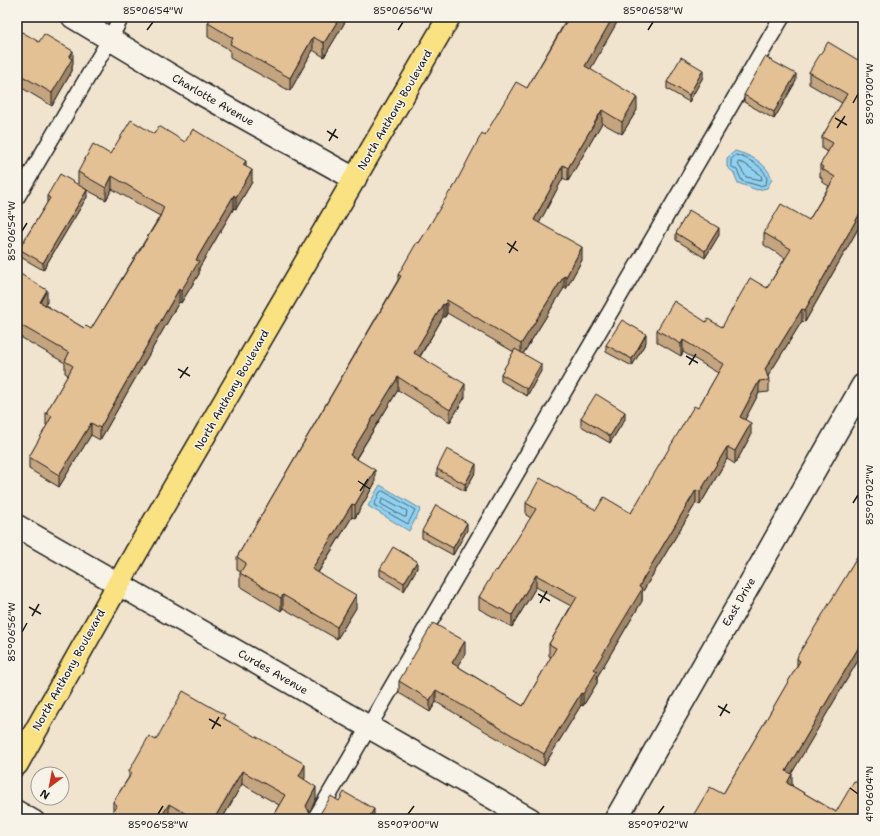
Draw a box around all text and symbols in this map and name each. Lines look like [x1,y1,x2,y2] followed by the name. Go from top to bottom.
[123,4,184,17] text: 85°06'54"W
[373,4,433,17] text: 85°06'56"W
[623,4,684,17] text: 85°06'58"W
[354,47,436,173] street label: North Anthony Boulevard
[863,63,876,125] text: 85°07'00"W
[169,70,257,130] street label: Charlotte Avenue
[5,200,18,261] text: 85°06'54"W
[191,327,273,453] street label: North Anthony Boulevard
[863,464,876,525] text: 85°07'02"W
[719,575,759,629] street label: East Drive
[5,602,18,662] text: 85°06'56"W
[29,606,109,734] street label: North Anthony Boulevard
[235,646,311,698] street label: Curdes Avenue
[30,766,70,806] north arrow
[863,766,876,822] text: 41°06'04"N
[37,785,53,803] text: N
[128,818,189,831] text: 85°06'58"W
[377,818,439,831] text: 85°07'00"W
[628,818,689,831] text: 85°07'02"W

